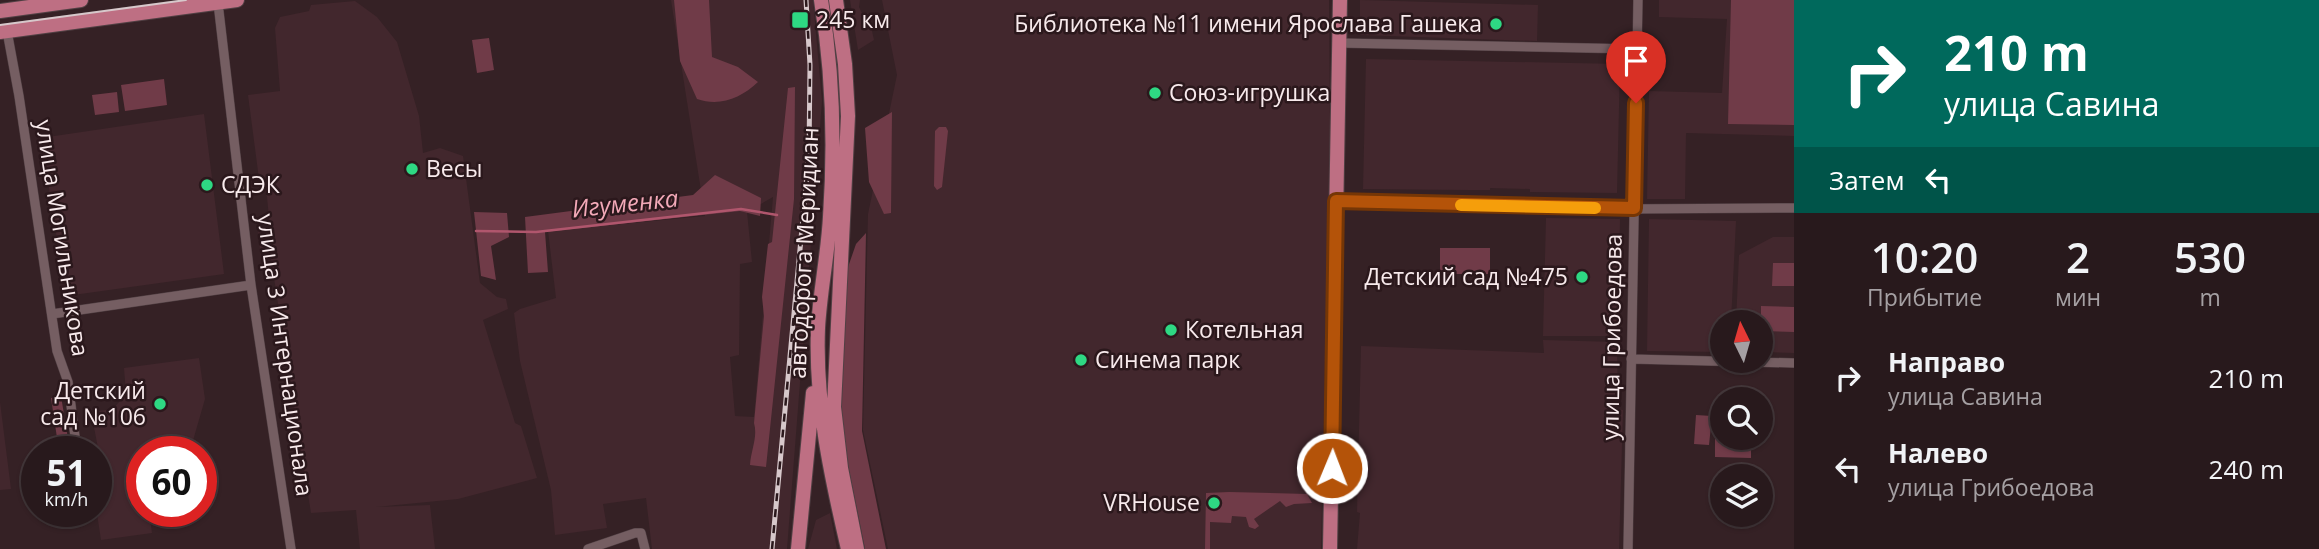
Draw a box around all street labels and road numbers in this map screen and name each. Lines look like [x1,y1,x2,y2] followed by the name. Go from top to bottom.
[28,117,97,358] street label: улица Могильникова
[780,126,826,379] street label: автодорога Меридиан
[250,212,322,498] street label: улица 3 Интернационала
[1593,233,1629,441] street label: улица Грибоедова

